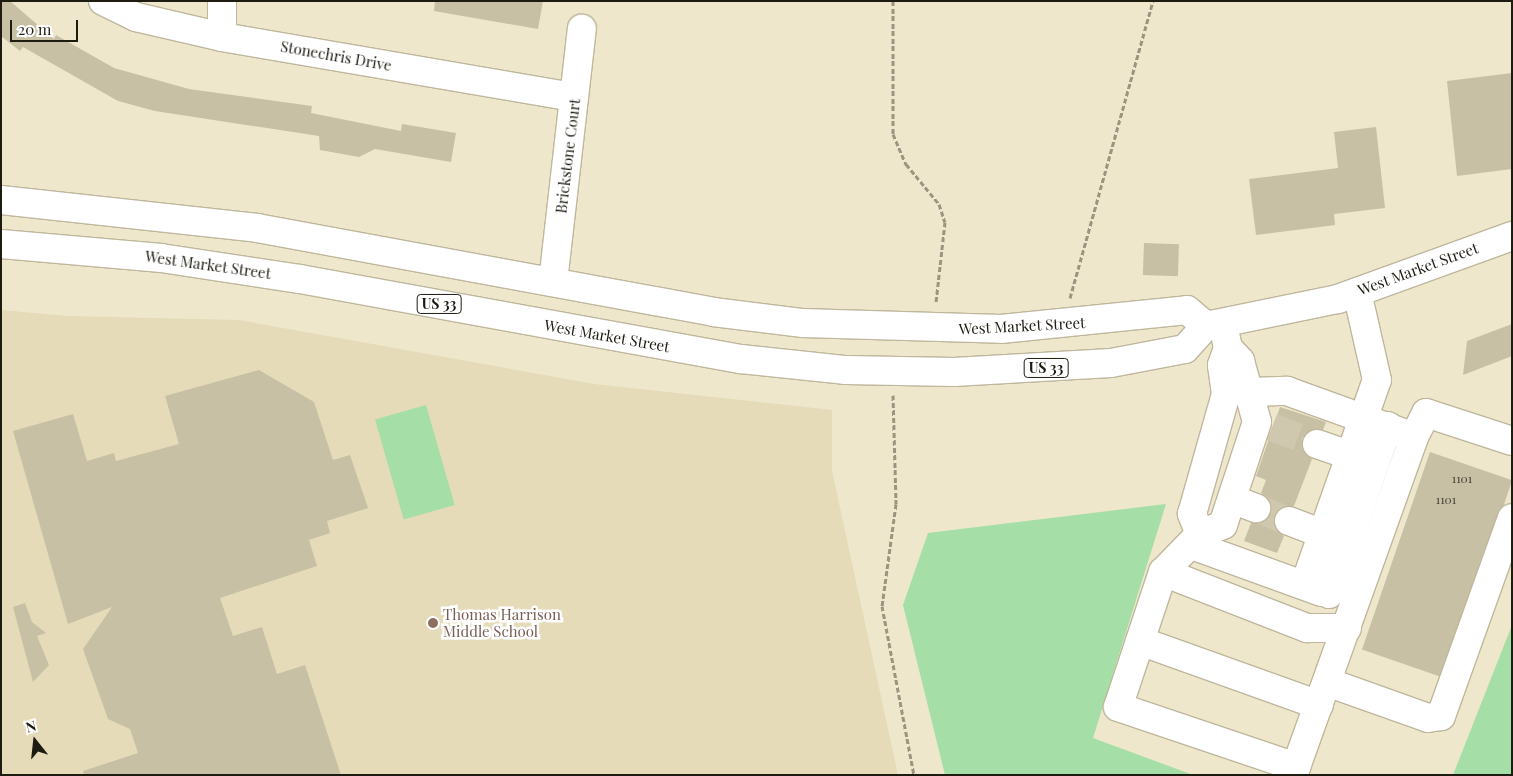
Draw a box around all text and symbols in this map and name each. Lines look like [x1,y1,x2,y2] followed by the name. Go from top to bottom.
[12,10,80,42] scale bar
[18,19,51,39] text: 20 m
[279,37,393,75] street label: Stonechris Drive
[552,98,584,214] street label: Brickstone Court
[1355,239,1481,299] street label: West Market Street
[144,247,272,283] street label: West Market Street
[416,292,462,316] road number: US 33
[958,314,1086,338] street label: West Market Street
[543,316,671,356] street label: West Market Street
[1024,356,1068,379] road number: US 33
[1452,472,1472,486] house number: 1101
[1436,493,1456,507] house number: 1101
[443,605,561,640] place label: Thomas Harrison Middle School
[427,617,439,629] marker: Thomas Harrison Middle School
[10,716,60,766] north arrow
[23,716,38,737] text: N

